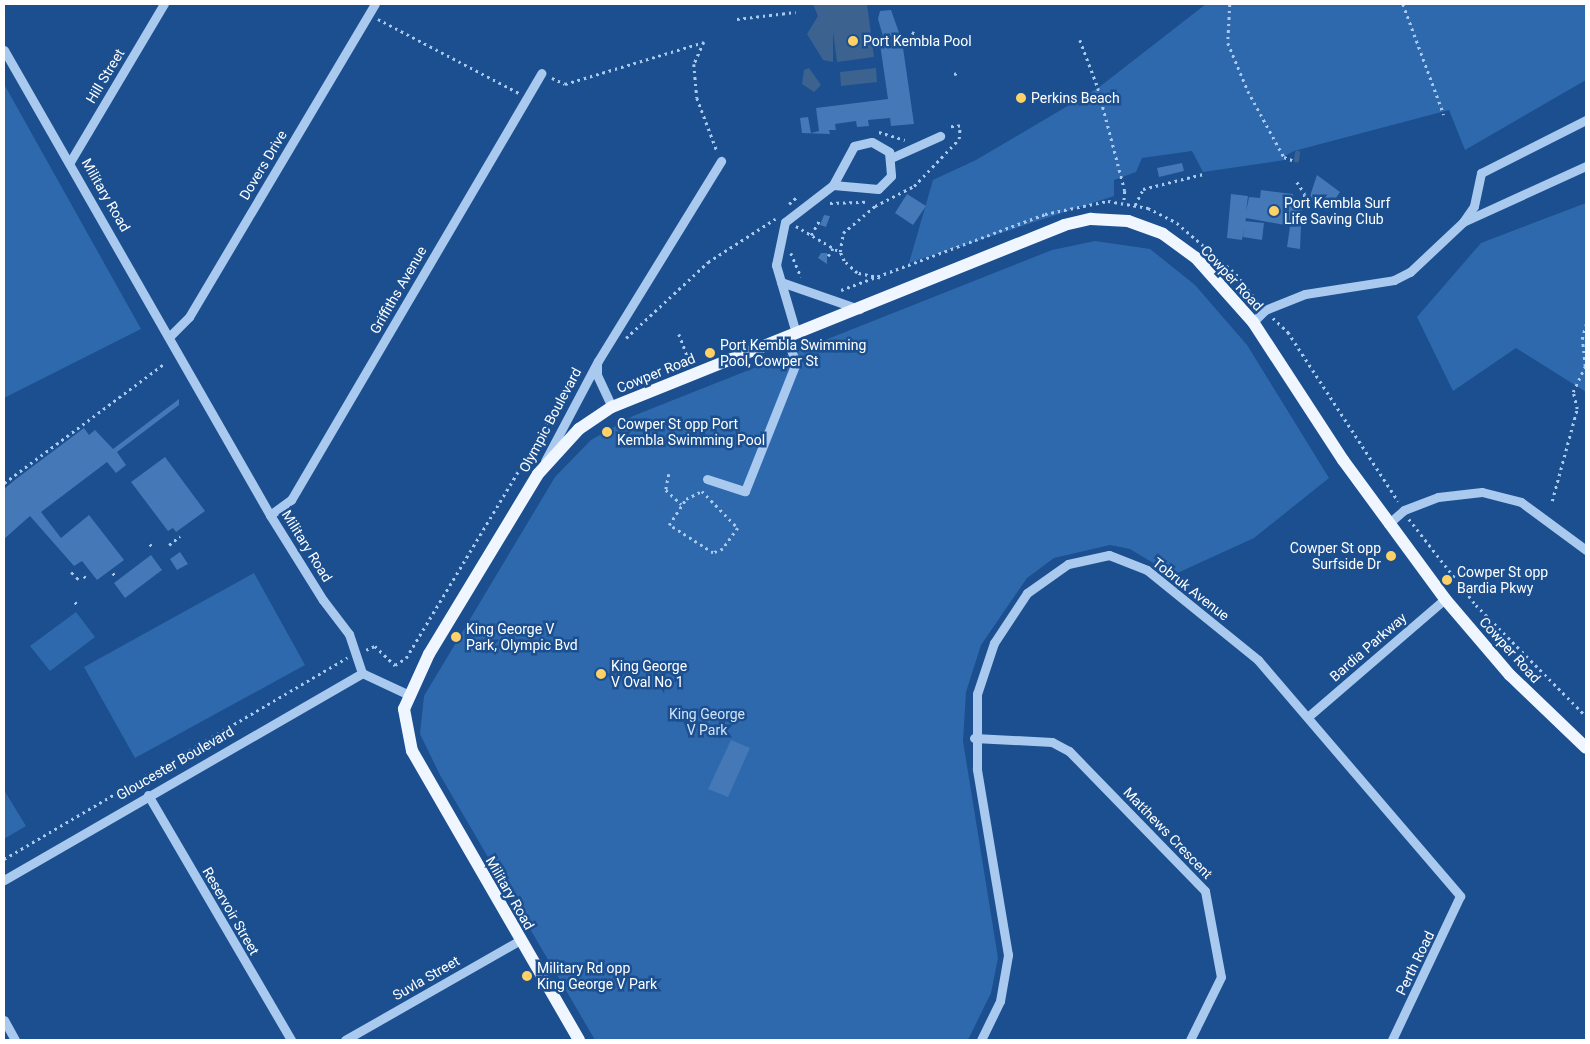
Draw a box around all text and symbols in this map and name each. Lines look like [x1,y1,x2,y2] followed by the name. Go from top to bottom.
[863,33,972,49] place label: Port Kembla Pool
[847,35,859,47] marker: Port Kembla Pool
[82,46,128,106] street label: Hill Street
[1031,90,1120,106] place label: Perkins Beach
[1015,92,1027,104] marker: Perkins Beach
[236,127,290,203] street label: Dovers Drive
[78,155,134,235] street label: Military Road
[1284,195,1390,228] place label: Port Kembla Surf Life Saving Club
[1268,205,1280,217] marker: Port Kembla Surf Life Saving Club
[1197,242,1267,314] street label: Cowper Road
[366,243,430,337] street label: Griffiths Avenue
[720,337,866,370] place label: Port Kembla Swimming Pool, Cowper St
[704,347,716,359] marker: Port Kembla Swimming Pool, Cowper St
[614,350,698,396] street label: Cowper Road
[515,365,585,475] street label: Olympic Boulevard
[617,416,765,448] place label: Cowper St opp Port Kembla Swimming Pool
[601,426,613,438] marker: Cowper St opp Port Kembla Swimming Pool
[278,507,336,585] street label: Military Road
[1290,540,1381,572] place label: Cowper St opp Surfside Dr
[1385,550,1397,562] marker: Cowper St opp Surfside Dr
[1149,554,1233,624] street label: Tobruk Avenue
[1457,564,1548,596] place label: Cowper St opp Bardia Pkwy
[1441,574,1453,586] marker: Cowper St opp Bardia Pkwy
[1326,609,1410,685] street label: Bardia Parkway
[1476,613,1544,687] street label: Cowper Road
[466,621,578,654] place label: King George V Park, Olympic Bvd
[450,631,462,643] marker: King George V Park, Olympic Bvd
[611,658,687,690] place label: King George V Oval No 1
[595,668,607,680] marker: King George V Oval No 1
[669,706,745,739] park label: King George V Park
[113,723,237,803] street label: Gloucester Boulevard
[1120,784,1216,882] street label: Matthews Crescent
[482,853,538,933] street label: Military Road
[199,864,263,958] street label: Reservoir Street
[1392,928,1438,998] street label: Perth Road
[390,952,462,1004] street label: Suvla Street
[537,960,657,992] place label: Military Rd opp King George V Park
[521,970,533,982] marker: Military Rd opp King George V Park

